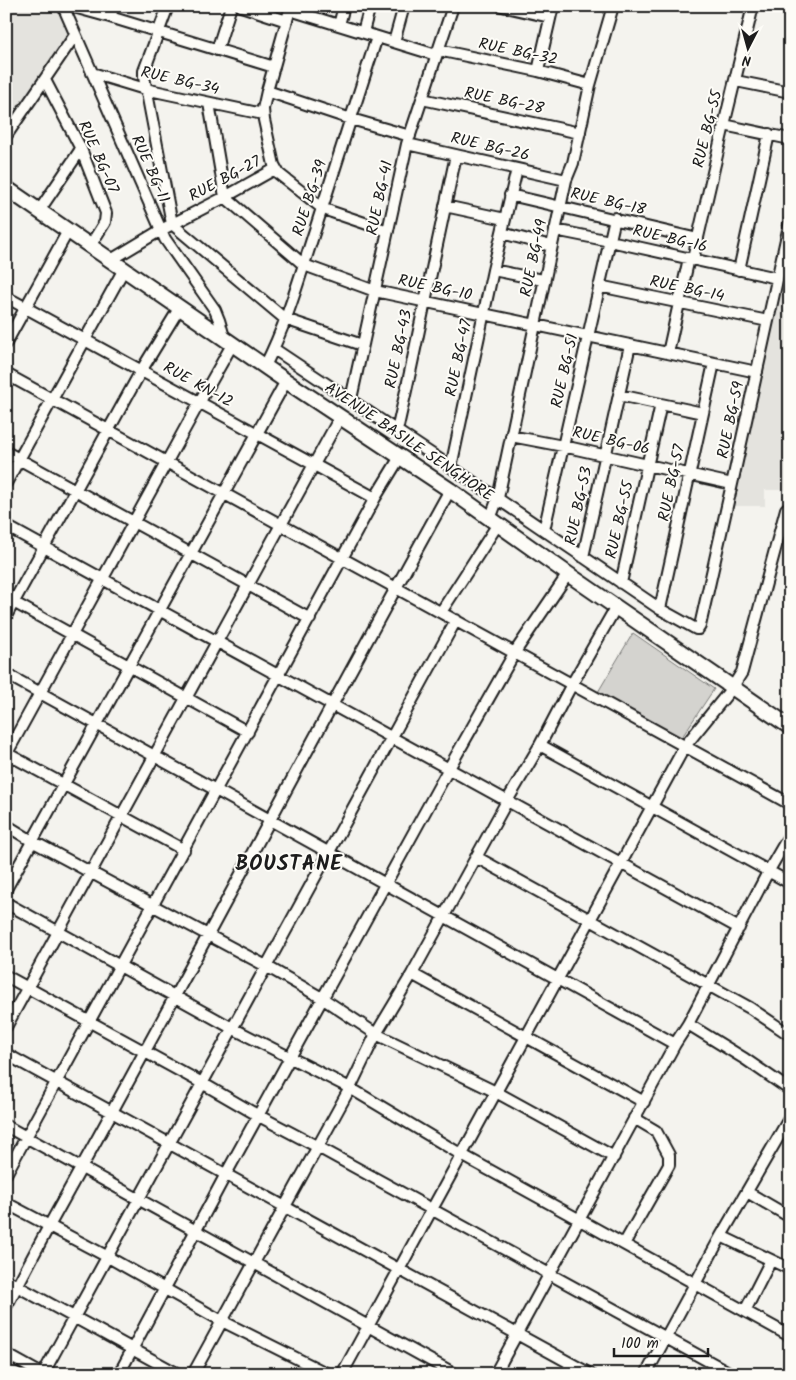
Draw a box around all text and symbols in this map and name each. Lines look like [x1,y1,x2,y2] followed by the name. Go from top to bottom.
[724,22,774,72] north arrow
[476,31,560,73] street label: RUE BG-32
[741,49,752,71] text: N
[138,60,222,102] street label: RUE BG-34
[462,80,547,122] street label: RUE BG-28
[686,86,730,170] street label: RUE BG-55
[71,117,125,198] street label: RUE BG-07
[448,126,532,168] street label: RUE BG-26
[124,131,176,207] street label: RUE BG-11
[184,149,266,209] street label: RUE BG-27
[286,156,334,239] street label: RUE BG-39
[360,158,400,238] street label: RUE BG-41
[568,181,649,223] street label: RUE BG-18
[514,217,554,299] street label: RUE BG-49
[630,218,710,260] street label: RUE BG-16
[396,268,474,308] street label: RUE BG-10
[647,269,727,309] street label: RUE BG-14
[378,307,420,391] street label: RUE BG-43
[439,317,479,399] street label: RUE BG-47
[544,331,586,411] street label: RUE BG-51
[158,355,238,415] street label: RUE KN-12
[319,376,499,508] street label: AVENUE BASILE SENGHORE
[711,379,751,461] street label: RUE BG-59
[570,420,652,462] street label: RUE BG-06
[652,442,692,524] street label: RUE BG-57
[558,464,600,548] street label: RUE BG-53
[599,477,641,561] street label: RUE BG-55
[235,848,343,881] district label: BOUSTANE
[614,1325,707,1357] scale bar
[621,1332,659,1356] text: 100 m

